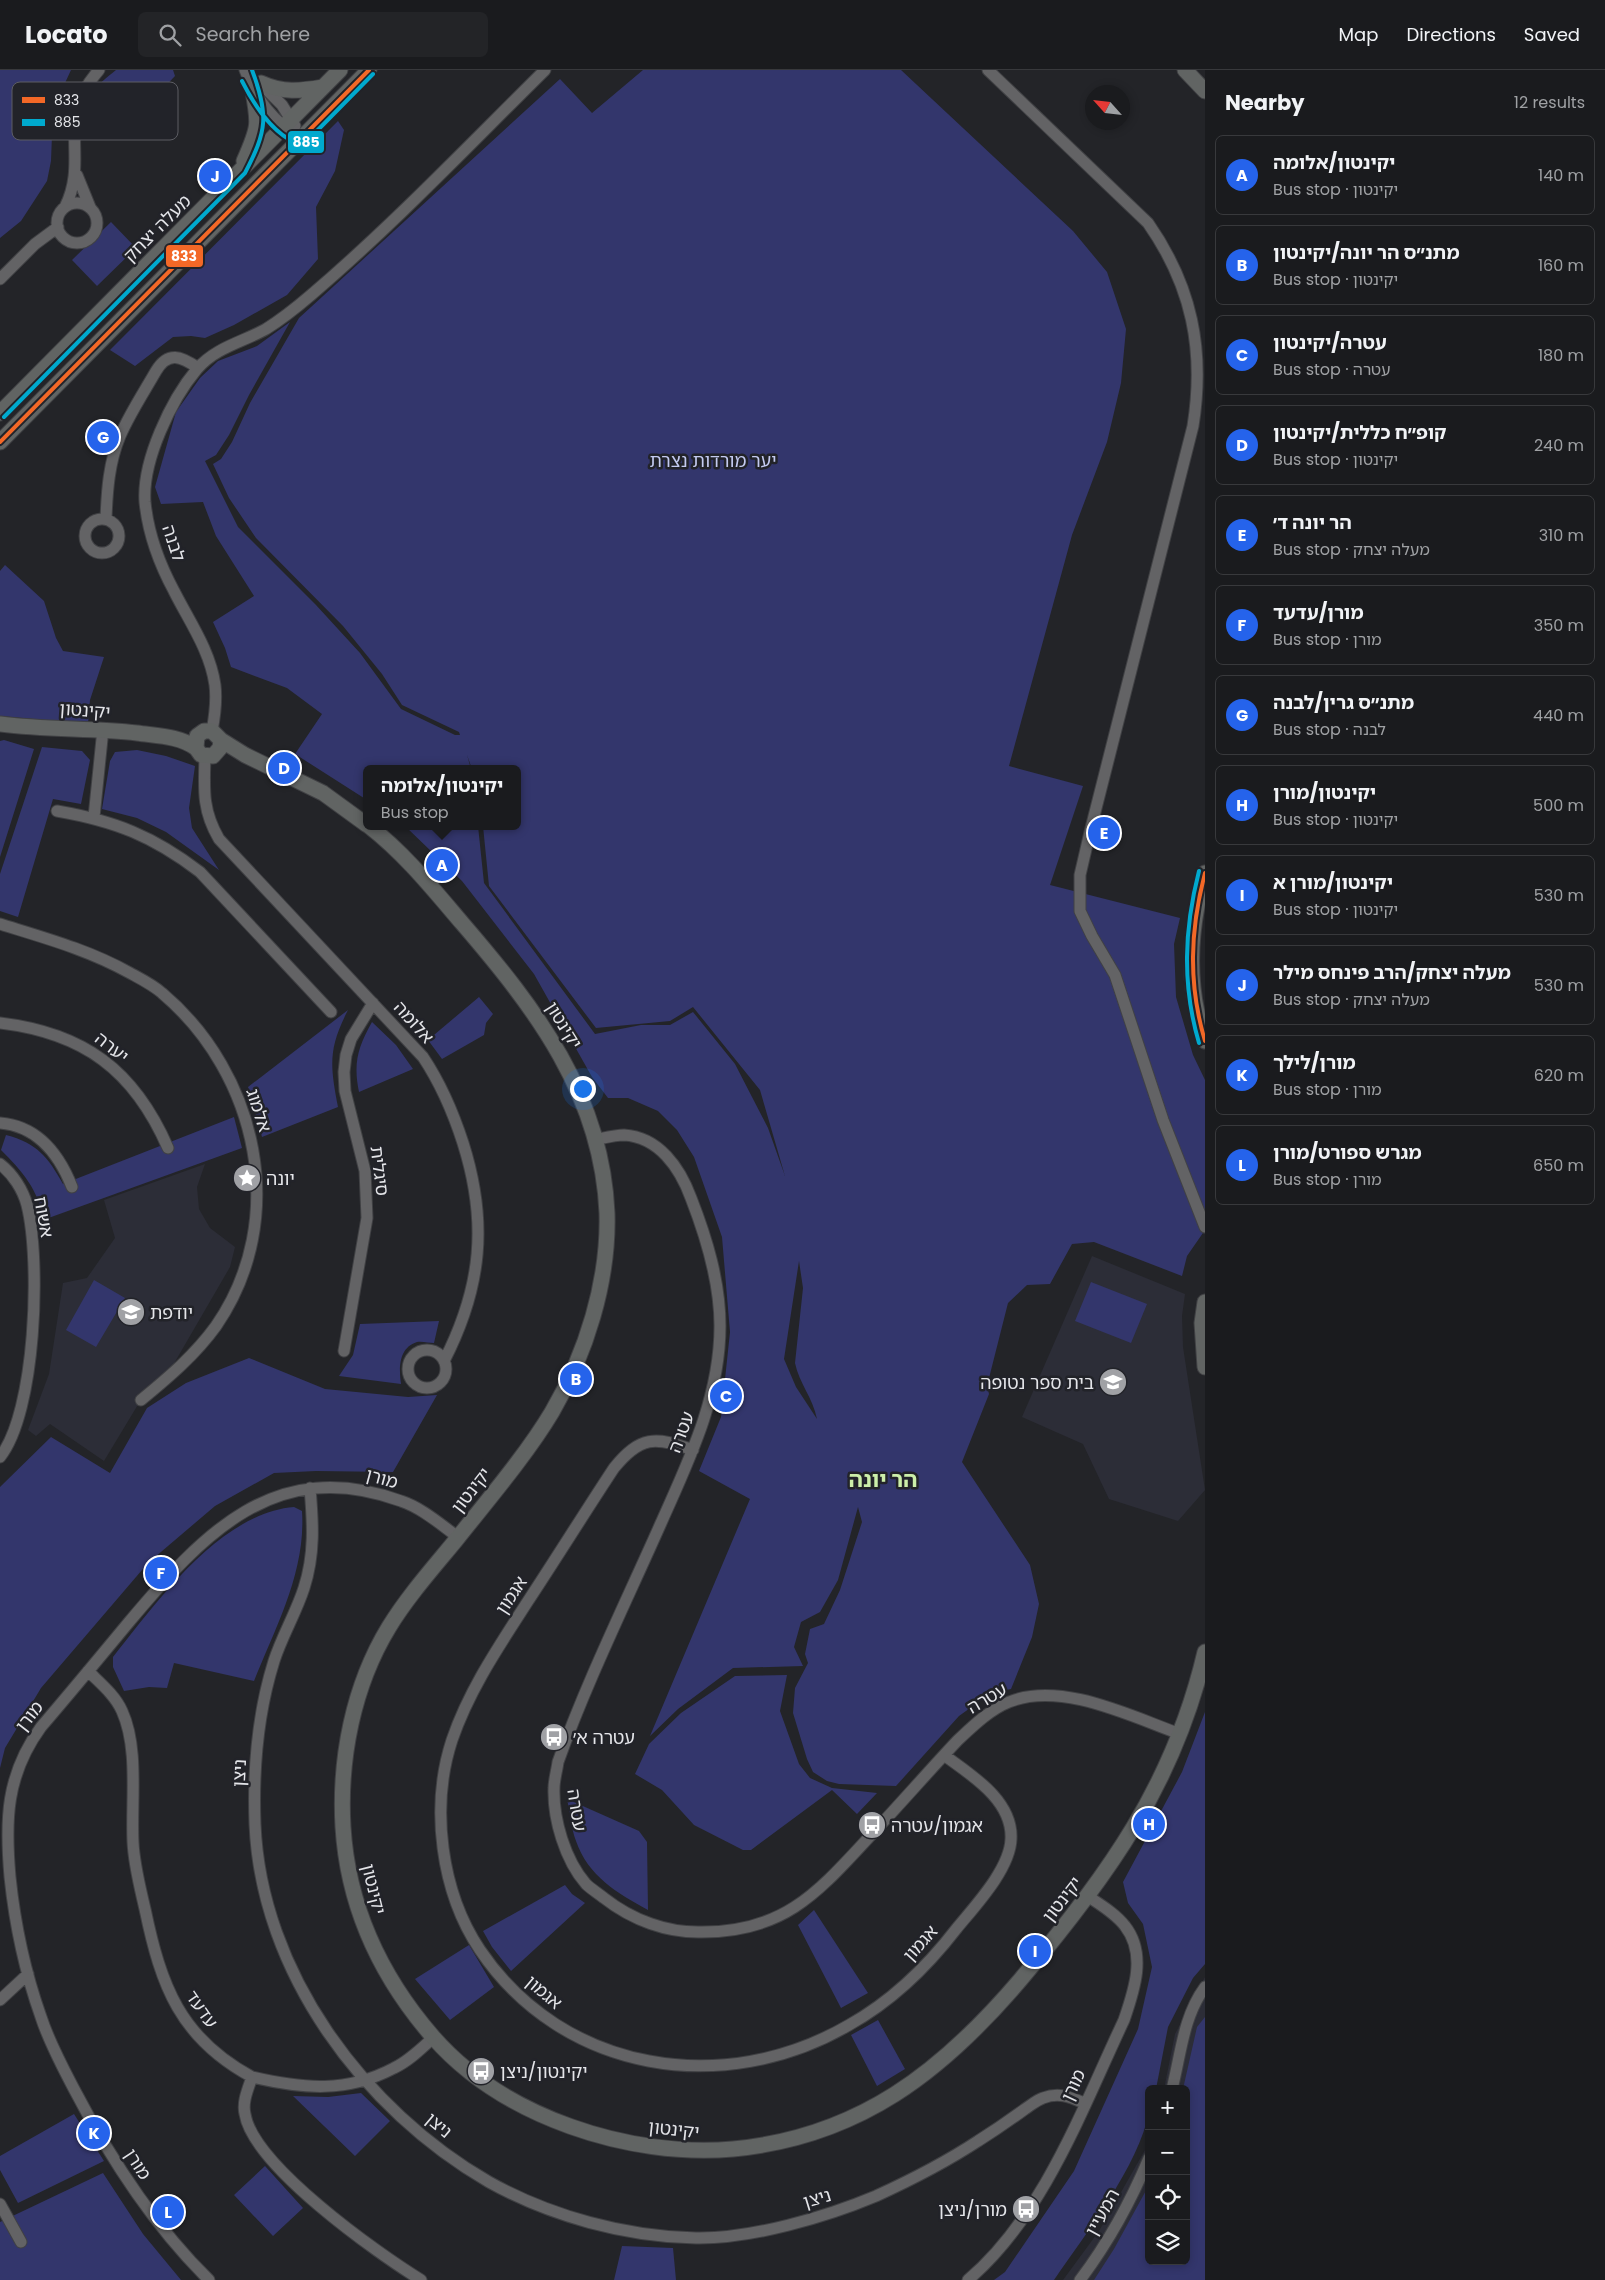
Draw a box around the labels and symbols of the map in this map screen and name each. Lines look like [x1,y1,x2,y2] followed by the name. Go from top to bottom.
[12,82,178,140] legend
[1085,85,1130,130] north arrow
[54,90,79,110] text: 833
[54,112,80,132] text: 885
[287,130,325,154] line badge: 885
[292,132,320,152] text: 885
[199,157,231,195] pin: J
[118,188,197,267] street label: מעלה יצחק
[165,244,204,268] line badge: 833
[171,246,197,266] text: 833
[87,418,119,456] pin: G
[649,448,777,473] park label: יער מורדות נצרת
[156,521,192,565] street label: לבנה
[59,696,111,724] street label: יקינטון
[268,749,300,787] pin: D
[1088,814,1120,852] pin: E
[426,846,458,884] pin: A
[388,995,440,1049] street label: אלומה
[540,997,588,1053] street label: יקינטון
[90,1026,134,1068] street label: יערה
[570,1076,596,1102] your location
[240,1085,278,1135] street label: אלמוג
[365,1145,395,1197] street label: סיגלית
[232,1163,262,1193] place icon: יונה
[266,1166,295,1191] place label: יונה
[28,1194,60,1240] street label: אשוח
[116,1297,146,1327] school or university icon: יודפת
[150,1300,193,1325] place label: יודפת
[560,1360,592,1398] pin: B
[1098,1367,1128,1397] school or university icon: בית ספר נטופה
[980,1370,1094,1395] place label: בית ספר נטופה
[710,1377,742,1415] pin: C
[662,1408,700,1456] street label: עטרה
[363,1462,401,1494] street label: מורן
[445,1462,497,1518] street label: יקינטון
[848,1464,918,1495] district label: הר יונה
[145,1554,177,1592] pin: F
[489,1571,533,1619] street label: אגמון
[962,1677,1012,1719] street label: עטרה
[9,1695,49,1736] street label: מורן
[539,1722,569,1752] bus stop icon: עטרה א׳
[573,1725,635,1750] place label: עטרה א׳
[226,1758,252,1788] street label: ניצן
[561,1787,593,1833] street label: עטרה
[1133,1805,1165,1843] pin: H
[857,1810,887,1840] bus stop icon: אגמון/עטרה
[891,1813,983,1838] place label: אגמון/עטרה
[356,1861,392,1917] street label: יקינטון
[1036,1871,1088,1927] street label: יקינטון
[897,1919,943,1967] street label: אגמון
[1019,1932,1051,1970] pin: I
[520,1969,568,2015] street label: אגמון
[180,1985,224,2033] street label: עדעד
[466,2056,496,2086] bus stop icon: יקינטון/ניצן
[500,2059,588,2084] place label: יקינטון/ניצן
[1055,2065,1091,2105] street label: מורן
[420,2106,458,2144] street label: ניצן
[78,2114,110,2152] pin: K
[647,2114,701,2144] street label: יקינטון
[119,2144,157,2185] street label: מורן
[800,2182,834,2214] street label: ניצן
[1079,2184,1125,2240] street label: המעיין
[152,2193,184,2231] pin: L
[1011,2194,1041,2224] bus stop icon: מורן/ניצן
[938,2197,1007,2222] place label: מורן/ניצן

